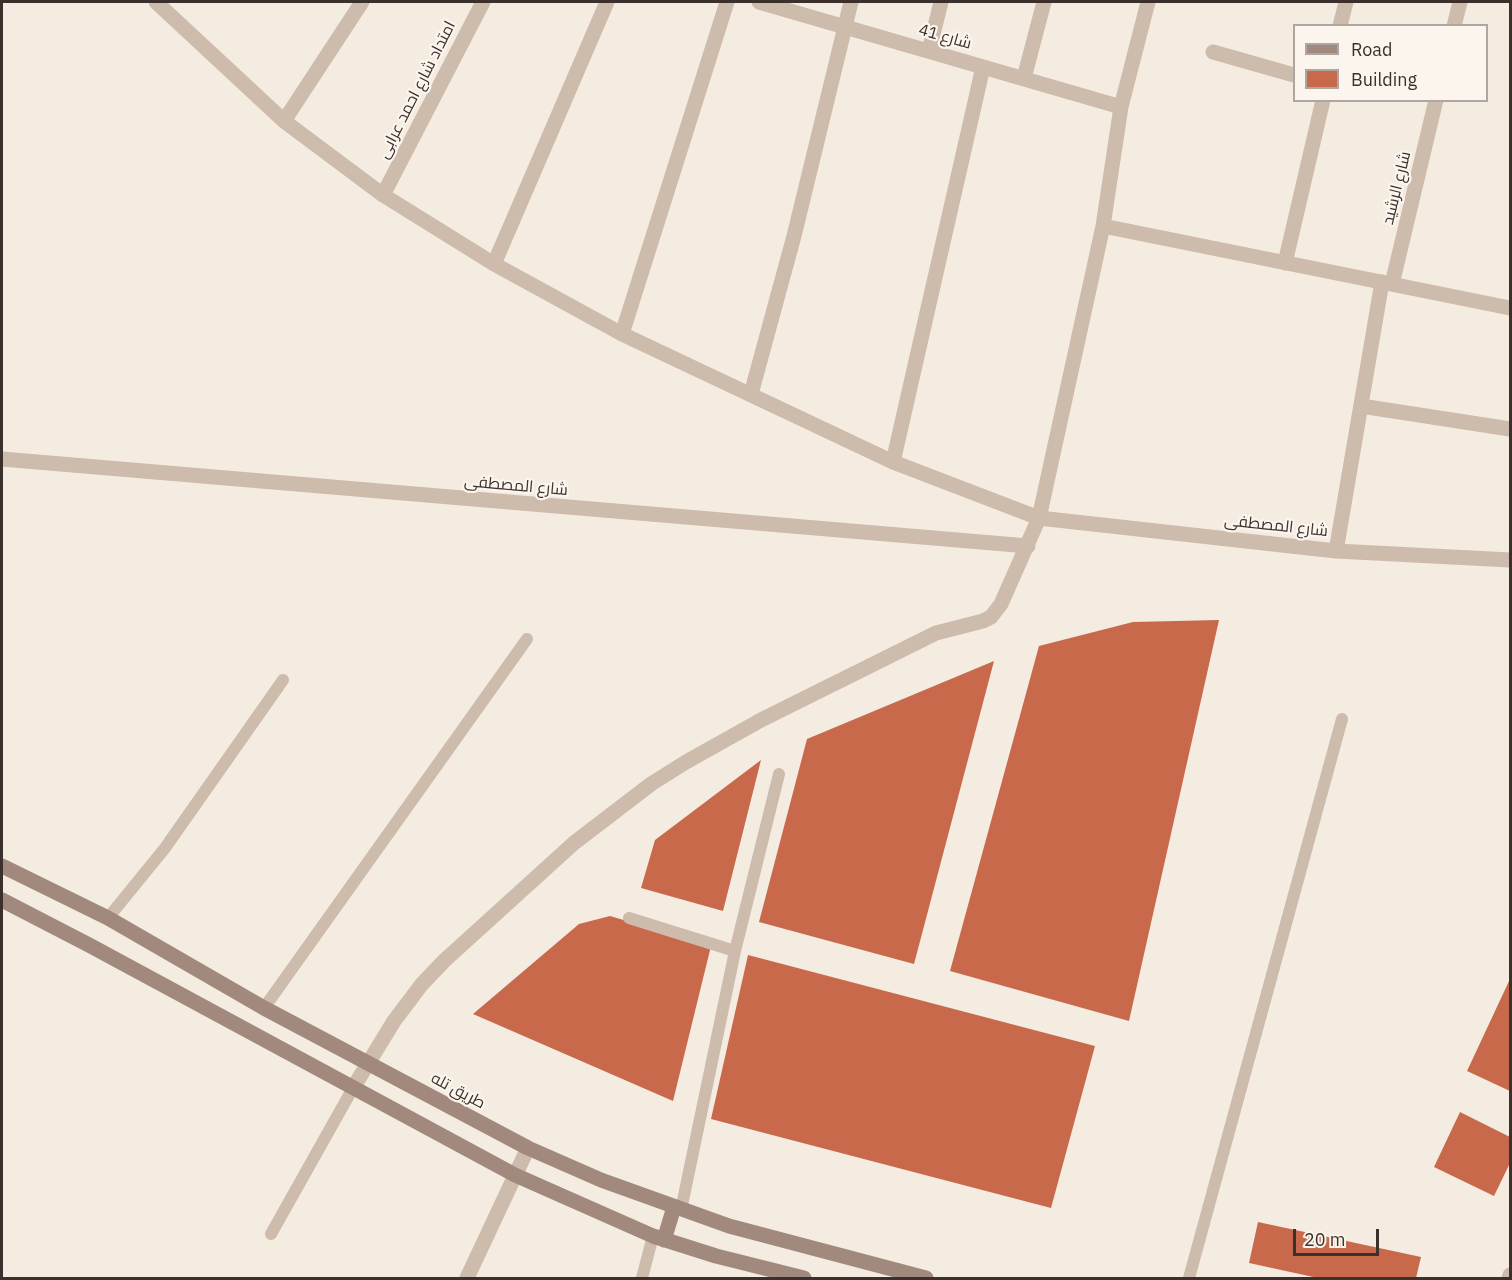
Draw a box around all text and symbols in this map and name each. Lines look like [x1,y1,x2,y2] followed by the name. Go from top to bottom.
[374,18,460,162] street label: امتداد شارع احمد عرابى
[916,20,974,54] street label: شارع 41
[1293,24,1488,102] legend
[1351,38,1392,61] text: Road
[1351,68,1417,91] text: Building
[1379,149,1415,227] street label: شارع الرشيد
[463,472,569,500] street label: شارع المصطفى
[1223,511,1329,541] street label: شارع المصطفى
[428,1069,488,1113] street label: طريق تله
[1296,1217,1382,1255] scale bar
[1304,1228,1346,1251] text: 20 m

